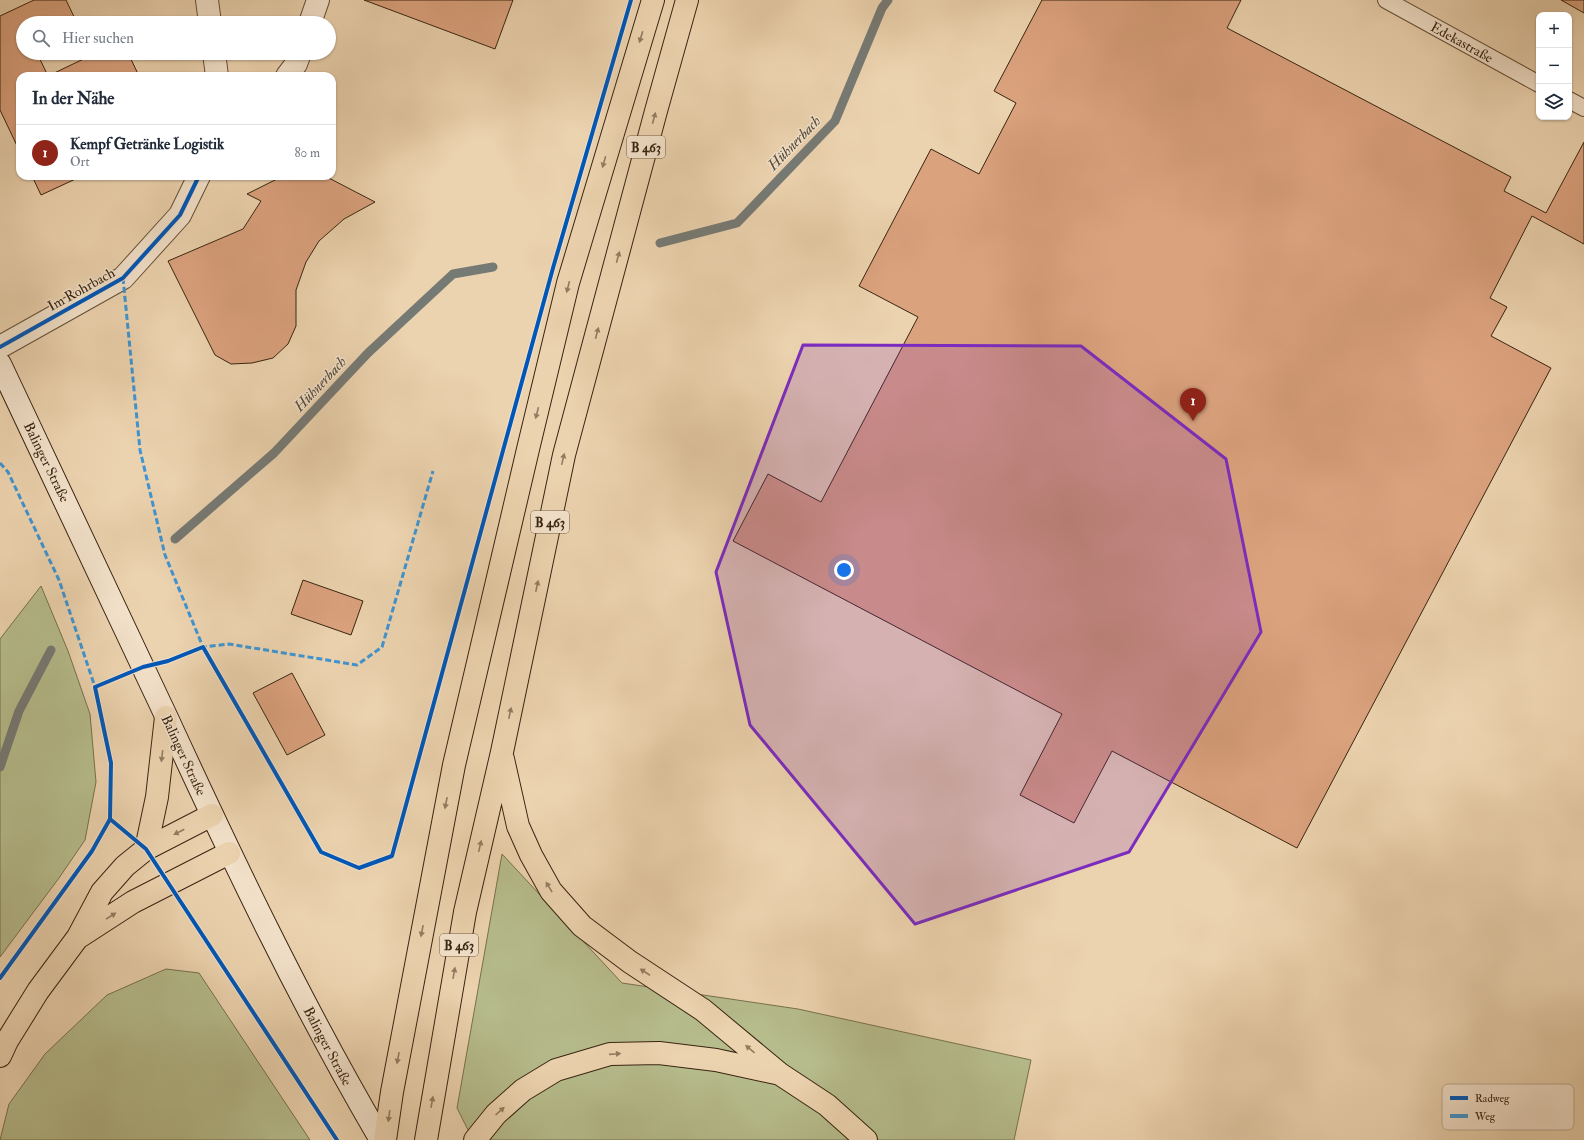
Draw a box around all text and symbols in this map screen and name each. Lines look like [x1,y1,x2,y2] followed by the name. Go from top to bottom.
[1536,12,1572,120] map controls
[1536,12,1572,48] button: +
[16,16,336,60] search box
[1428,18,1496,67] street label: Edekastraße
[30,27,52,49] icon: search
[62,29,134,48] text: Hier suchen
[638,32,644,44] one-way arrow
[1536,48,1572,84] button: −
[1536,84,1572,120] button: layers
[32,88,114,109] text: In der Nähe
[651,112,657,124] one-way arrow
[763,112,825,175] water label: Hühnerbach
[70,135,224,154] text: Kempf Getränke Logistik
[627,136,665,158] road number: B 463
[43,145,47,161] text: 1
[294,145,320,161] text: 80 m
[70,154,90,170] text: Ort
[601,156,607,168] one-way arrow
[615,251,621,263] one-way arrow
[45,264,118,315] street label: Im Rohrbach
[564,280,570,293] one-way arrow
[594,327,600,339] one-way arrow
[289,353,351,417] water label: Hühnerbach
[1180,388,1206,421] pin: 1
[534,407,540,419] one-way arrow
[20,419,73,505] street label: Balinger Straße
[561,453,567,465] one-way arrow
[531,511,569,533] road number: B 463
[834,560,854,580] your location
[534,580,540,592] one-way arrow
[507,707,513,719] one-way arrow
[157,712,210,798] street label: Balinger Straße
[159,750,165,762] one-way arrow
[443,797,449,809] one-way arrow
[173,829,185,836] one-way arrow
[478,840,484,852] one-way arrow
[545,881,552,893] one-way arrow
[105,913,117,920] one-way arrow
[419,925,425,937] one-way arrow
[440,934,478,956] road number: B 463
[452,967,458,980] one-way arrow
[639,969,651,976] one-way arrow
[300,1004,356,1089] street label: Balinger Straße
[744,1045,755,1053] one-way arrow
[608,1051,621,1058] one-way arrow
[395,1052,401,1065] one-way arrow
[1442,1084,1574,1130] legend
[1475,1092,1510,1105] text: Radweg
[429,1095,435,1108] one-way arrow
[495,1106,505,1115] one-way arrow
[386,1110,392,1122] one-way arrow
[1474,1110,1496,1123] text: Weg

